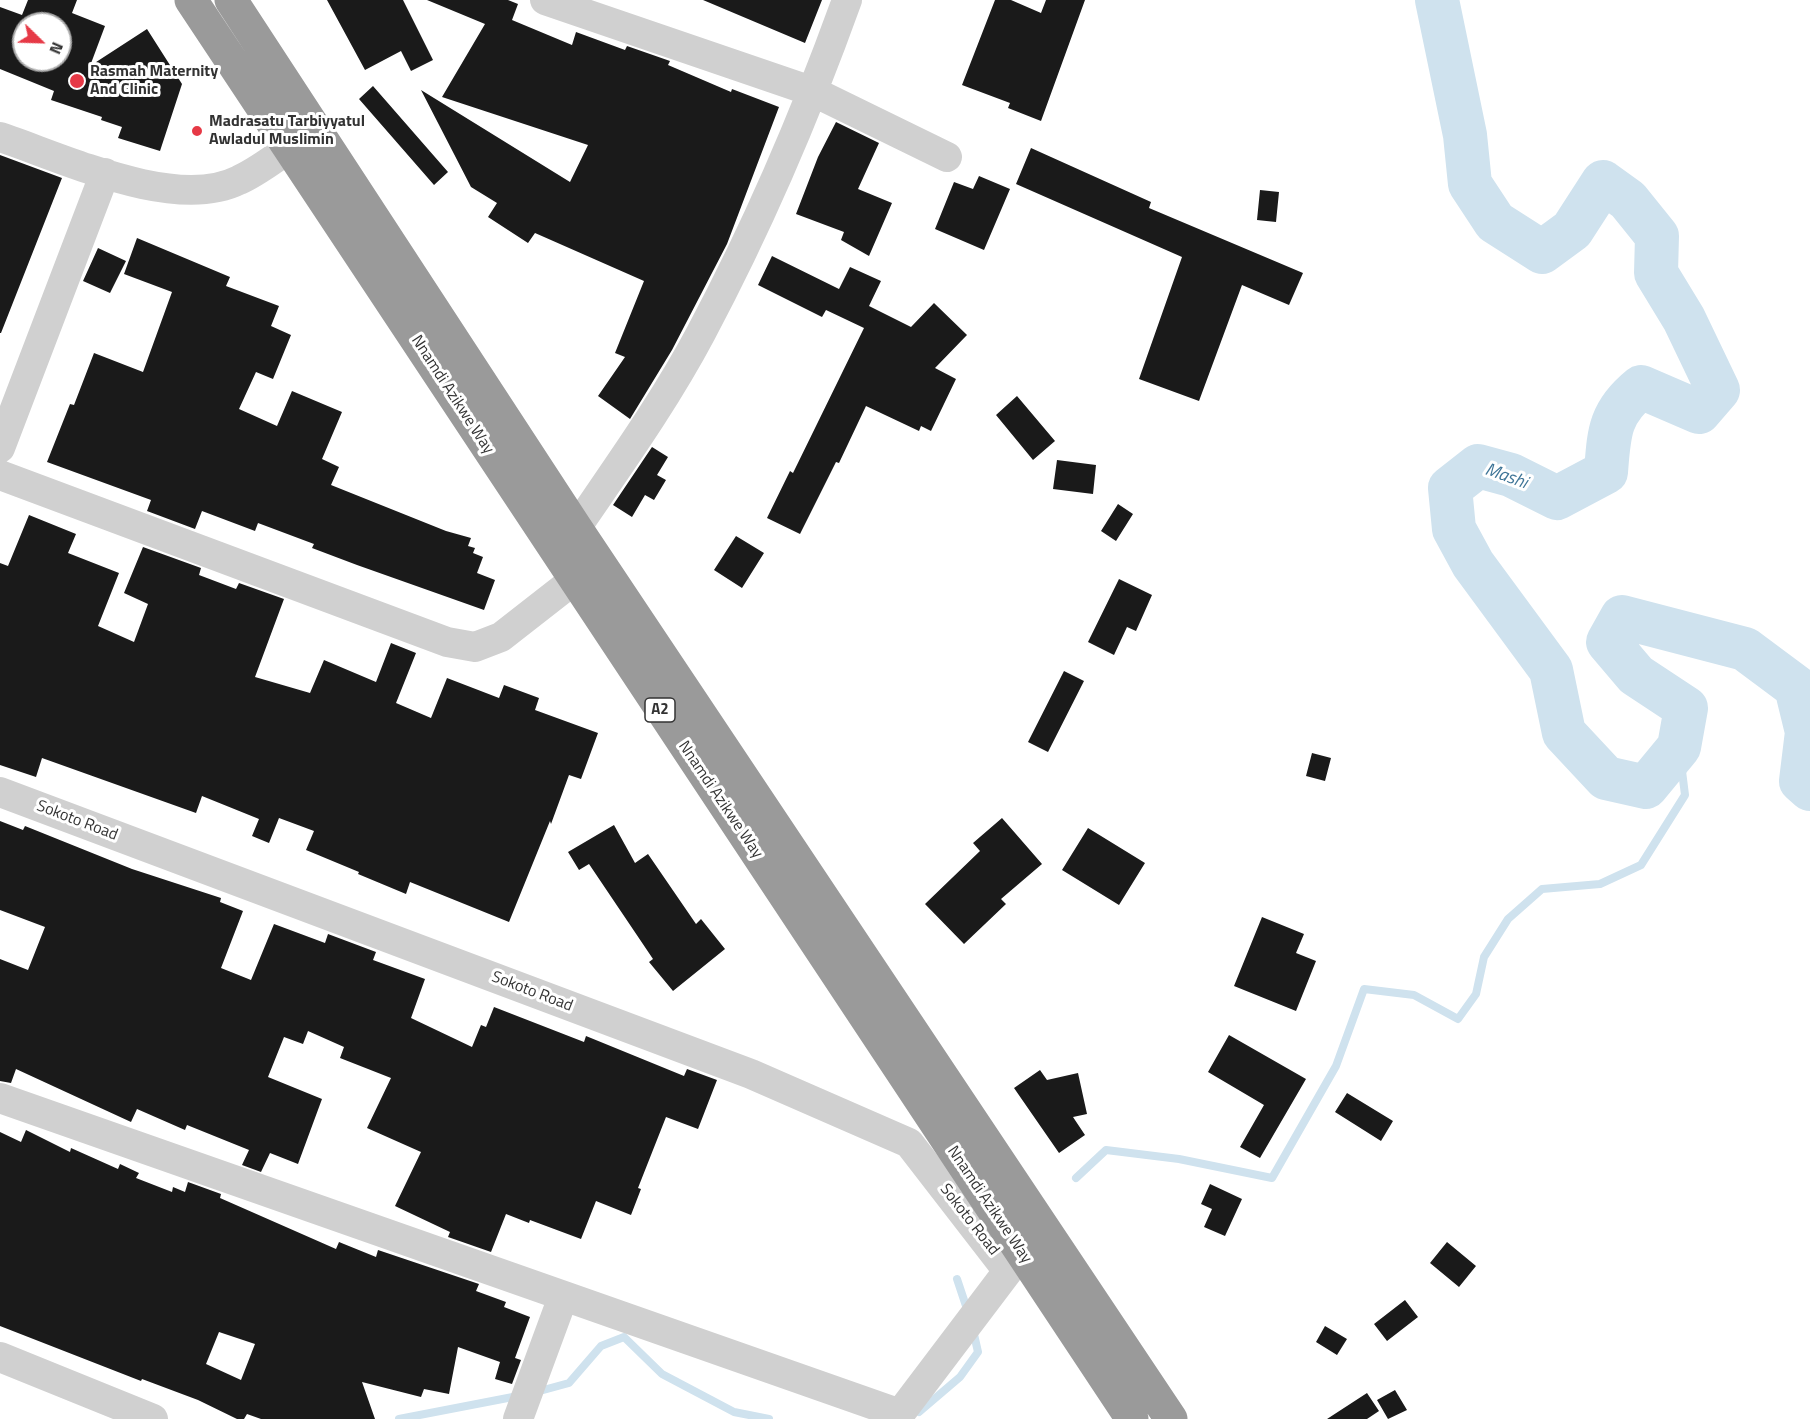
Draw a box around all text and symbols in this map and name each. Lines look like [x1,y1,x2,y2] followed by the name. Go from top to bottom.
[12,12,72,72] north arrow
[44,38,70,58] text: N
[90,62,218,100] place label: Rasmah Maternity And Clinic
[68,72,86,90] marker: Rasmah Maternity And Clinic
[209,112,365,150] place label: Madrasatu Tarbiyyatul Awladul Muslimin
[190,124,204,138] marker: Madrasatu Tarbiyyatul Awladul Muslimin
[406,332,498,458] street label: Nnamdi Azikwe Way
[1482,459,1530,495] water label: Mashi
[645,698,675,722] road number: A2
[674,738,766,862] street label: Nnamdi Azikwe Way
[34,797,120,845] street label: Sokoto Road
[489,968,575,1016] street label: Sokoto Road
[943,1143,1035,1267] street label: Nnamdi Azikwe Way
[935,1181,1003,1259] street label: Sokoto Road

